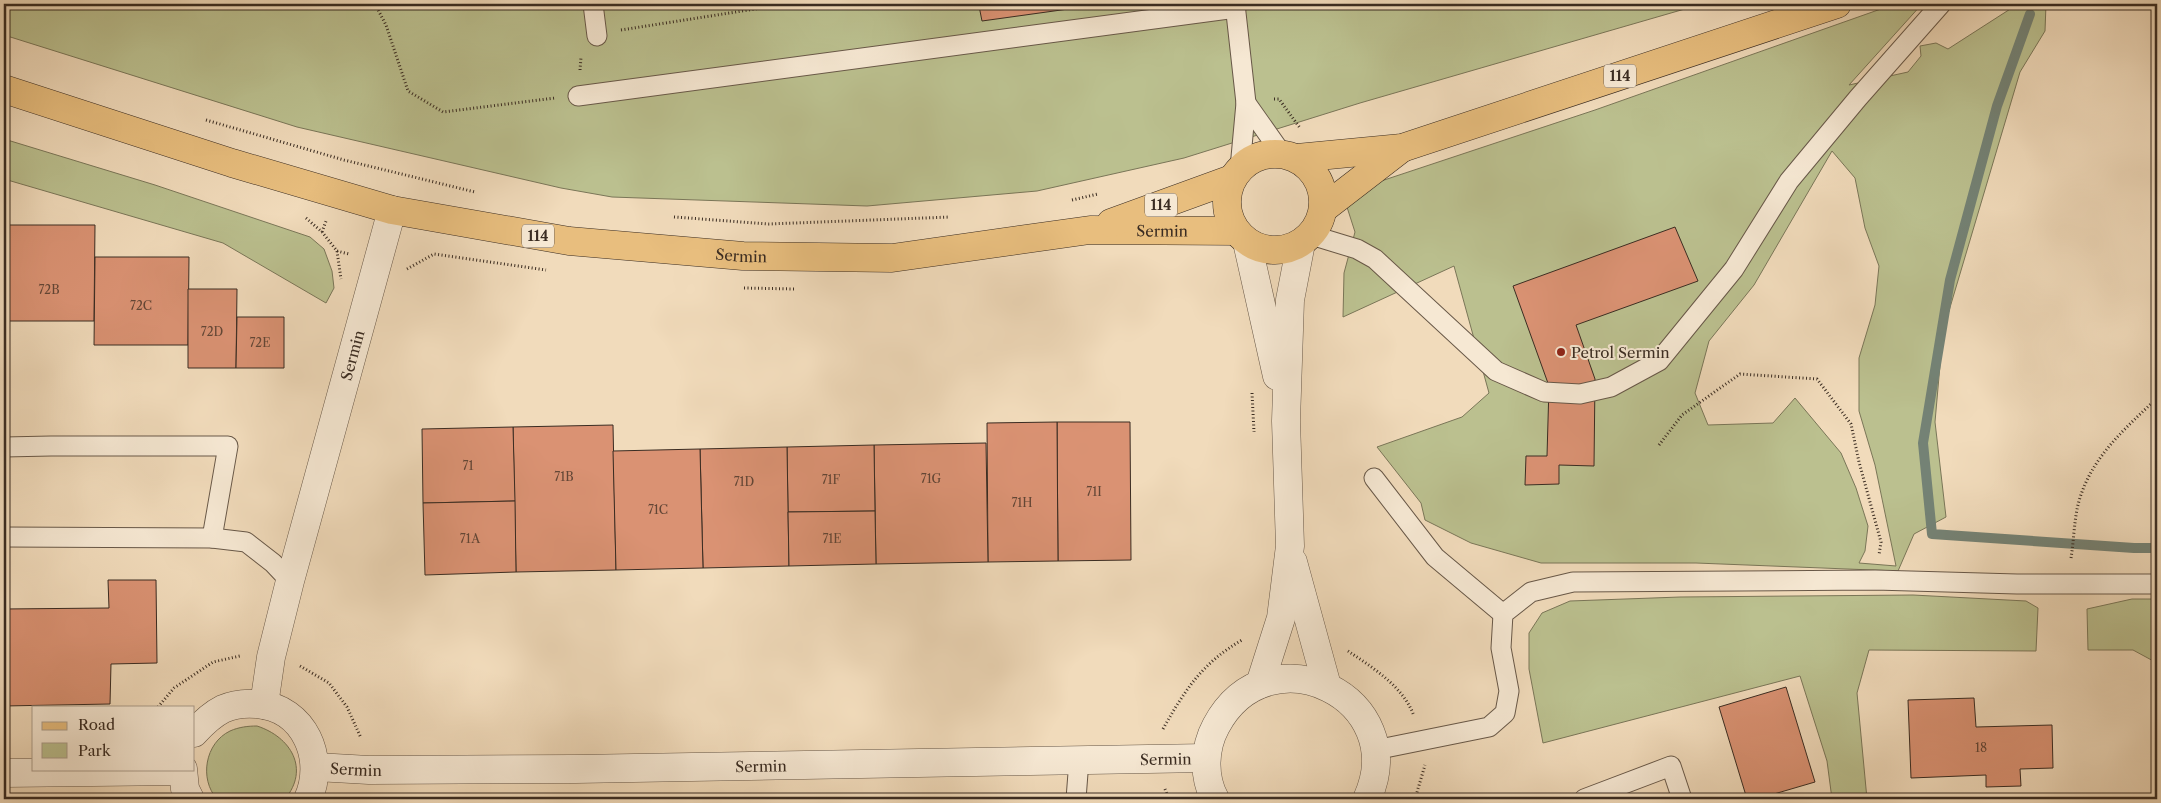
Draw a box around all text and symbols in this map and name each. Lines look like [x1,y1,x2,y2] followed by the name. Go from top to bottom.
[1604,64,1636,88] road number: 114
[1145,194,1177,216] road number: 114
[1136,221,1189,240] street label: Sermin
[522,225,554,248] road number: 114
[715,244,768,266] street label: Sermin
[38,282,60,297] house number: 72B
[130,298,152,313] house number: 72C
[201,324,224,339] house number: 72D
[336,327,368,383] street label: Sermin
[249,335,271,350] house number: 72E
[1571,343,1670,362] place label: Petrol Sermin
[1555,346,1567,358] marker: Petrol Sermin
[463,458,473,473] house number: 71
[554,469,574,484] house number: 71B
[921,471,942,486] house number: 71G
[822,472,841,487] house number: 71F
[734,474,755,489] house number: 71D
[1086,484,1102,499] house number: 71I
[1011,495,1033,510] house number: 71H
[648,502,668,517] house number: 71C
[460,531,481,546] house number: 71A
[822,531,842,546] house number: 71E
[32,706,195,770] legend
[78,715,115,734] text: Road
[1975,740,1987,755] house number: 18
[78,741,112,760] text: Park
[1140,749,1192,769] street label: Sermin
[735,756,787,776] street label: Sermin
[330,758,382,780] street label: Sermin

